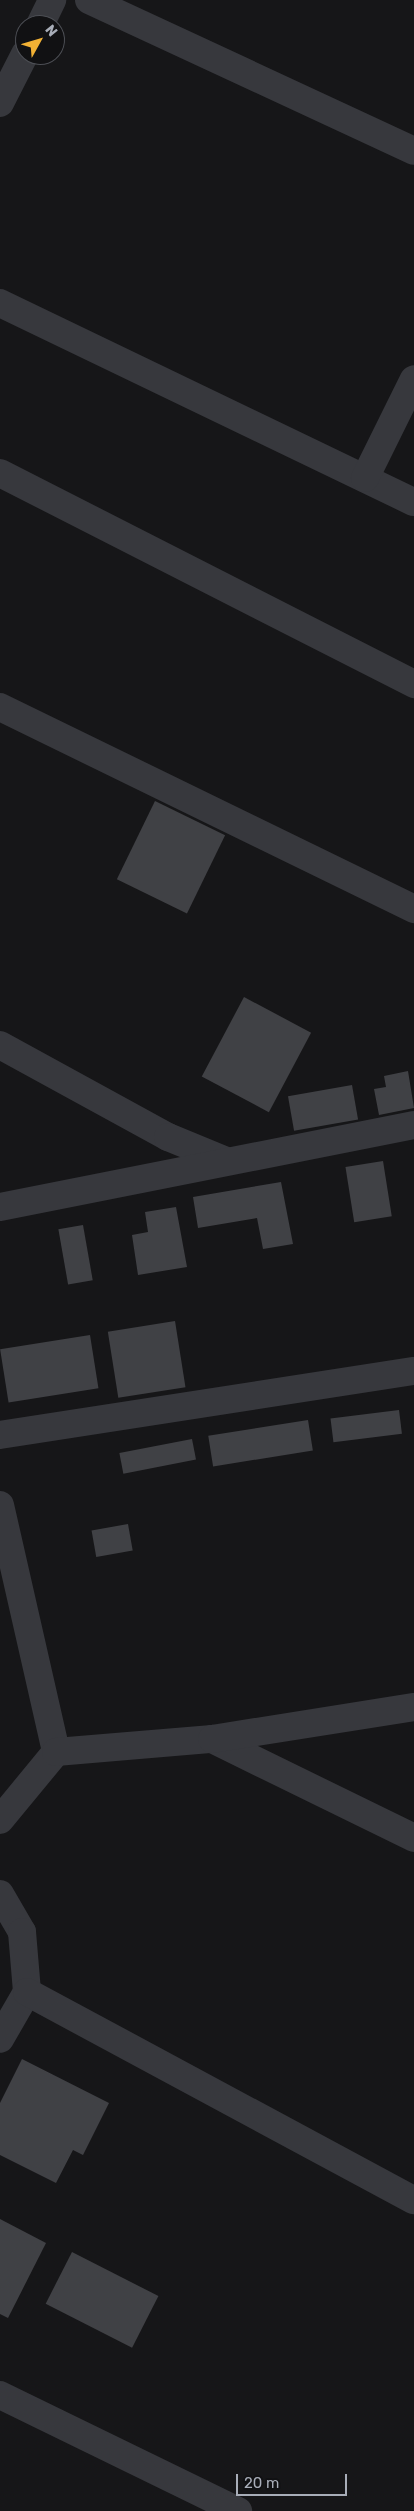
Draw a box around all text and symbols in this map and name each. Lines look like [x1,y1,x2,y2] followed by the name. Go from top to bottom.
[15,15,65,65] north arrow
[41,22,61,40] text: N
[239,2464,350,2496] scale bar
[244,2474,279,2492] text: 20 m

